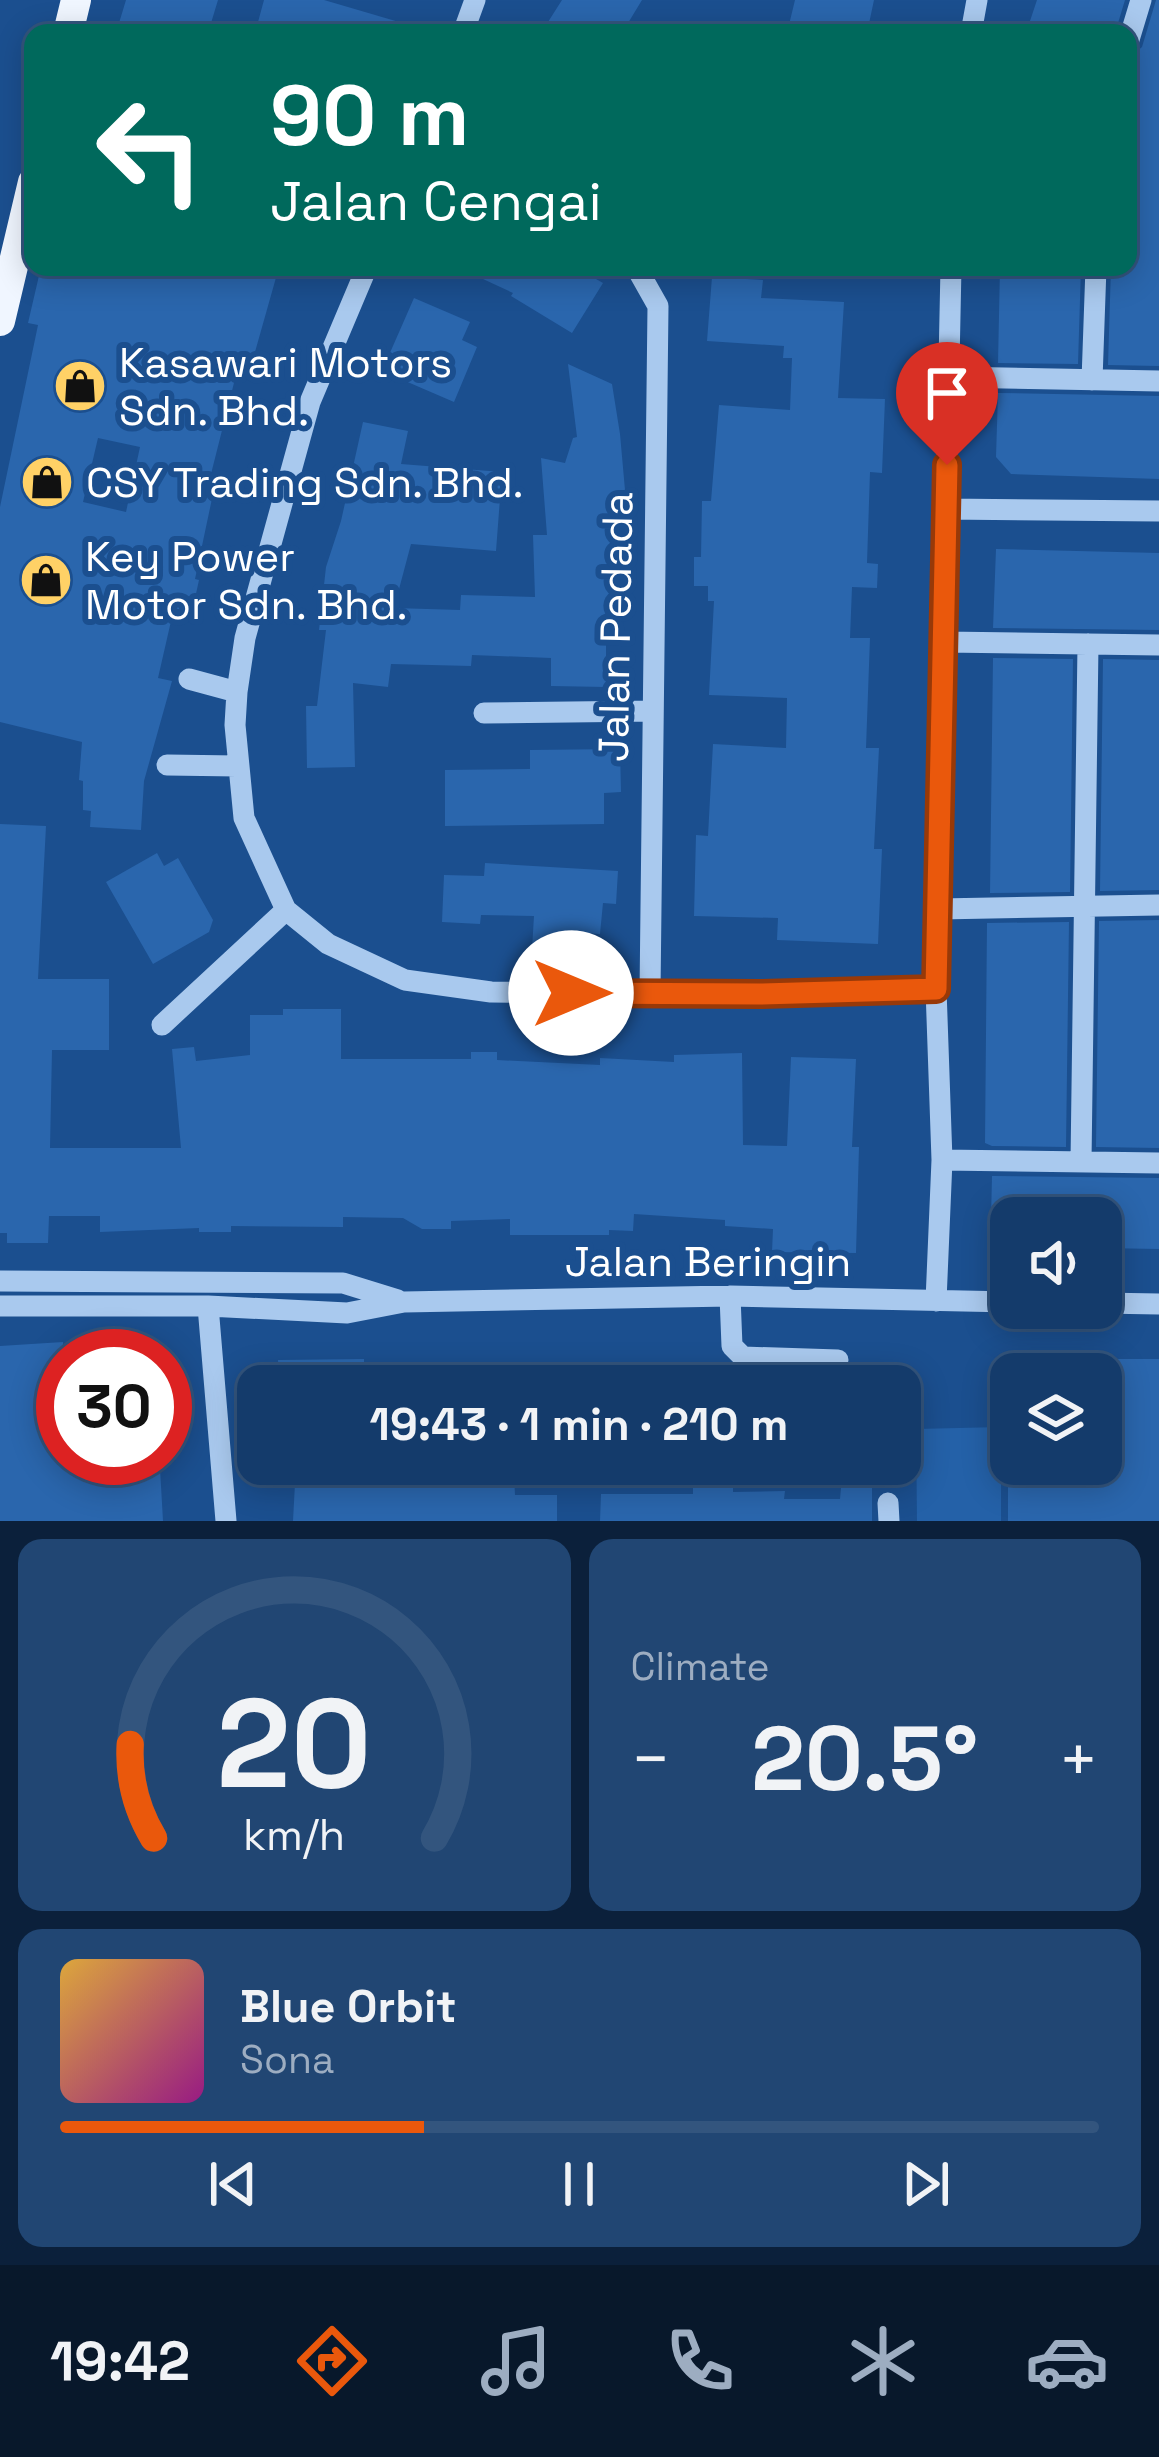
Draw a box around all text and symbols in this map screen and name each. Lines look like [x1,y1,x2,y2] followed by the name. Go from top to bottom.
[270,62,469,170] text: 90 m
[72,72,228,228] icon: left
[270,167,602,236] text: Jalan Cengai
[119,336,452,437] place label: Kasawari Motors Sdn. Bhd.
[896,342,998,465] pin
[52,358,108,414] shop icon: Kasawari Motors Sdn. Bhd.
[914,360,980,426] icon: arrive
[19,454,75,510] shop icon: CSY Trading Sdn. Bhd.
[86,456,523,509] place label: CSY Trading Sdn. Bhd.
[587,491,644,763] street label: Jalan Pedada
[85,530,407,631] place label: Key Power Motor Sdn. Bhd.
[18,552,74,608] shop icon: Key Power Motor Sdn. Bhd.
[508,930,634,1056] position arrow
[990,1197,1122,1485] map controls
[990,1197,1122,1329] button: sound
[565,1235,851,1288] street label: Jalan Beringin
[36,1329,192,1485] speed limit sign: 30
[990,1353,1122,1485] button: layers
[370,1396,788,1453] text: 19:43 · 1 min · 210 m
[631,1642,770,1691] text: Climate
[217,1664,372,1823] text: 20
[751,1701,978,1816] text: 20.5°
[631,1717,671,1801] text: −
[1058,1717,1099,1801] text: +
[243,1808,345,1863] text: km/h
[240,1978,456,2035] text: Blue Orbit
[240,2035,334,2084] text: Sona
[200,2151,266,2217] icon: previous
[546,2151,612,2217] icon: pause
[893,2151,959,2217] icon: next
[290,2319,374,2403] icon: directions
[474,2319,558,2403] icon: music
[658,2319,742,2403] icon: phone
[841,2319,925,2403] icon: climate
[1025,2319,1109,2403] icon: car
[50,2327,190,2396] text: 19:42

